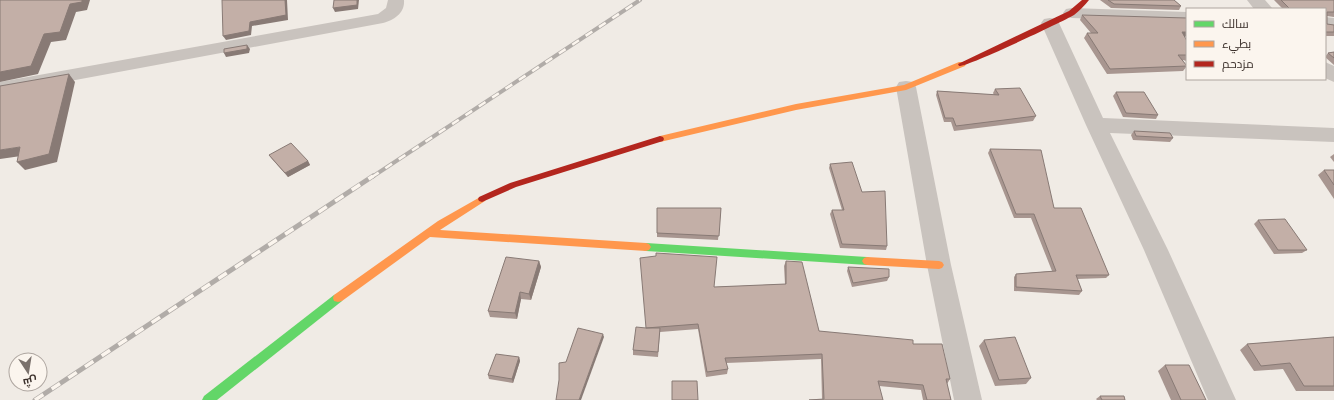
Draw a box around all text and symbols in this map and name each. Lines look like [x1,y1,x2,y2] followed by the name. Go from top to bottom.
[1186,8,1326,80] legend
[1222,15,1249,32] text: سالك
[1222,35,1251,54] text: بطيء
[1222,55,1254,72] text: مزدحم
[8,352,48,392] north arrow
[22,373,39,391] text: ش

